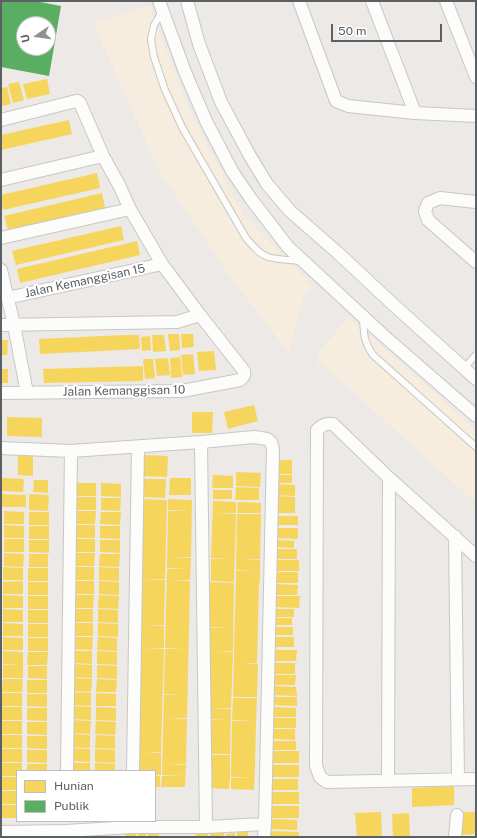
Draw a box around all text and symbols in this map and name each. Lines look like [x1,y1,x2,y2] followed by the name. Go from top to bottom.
[16,16,56,56] north arrow
[333,16,444,42] scale bar
[338,24,366,38] text: 50 m
[19,33,32,44] text: U
[23,261,147,301] street label: Jalan Kemanggisan 15
[63,383,185,399] street label: Jalan Kemanggisan 10
[16,770,156,822] legend
[54,779,94,793] text: Hunian
[54,799,89,813] text: Publik

